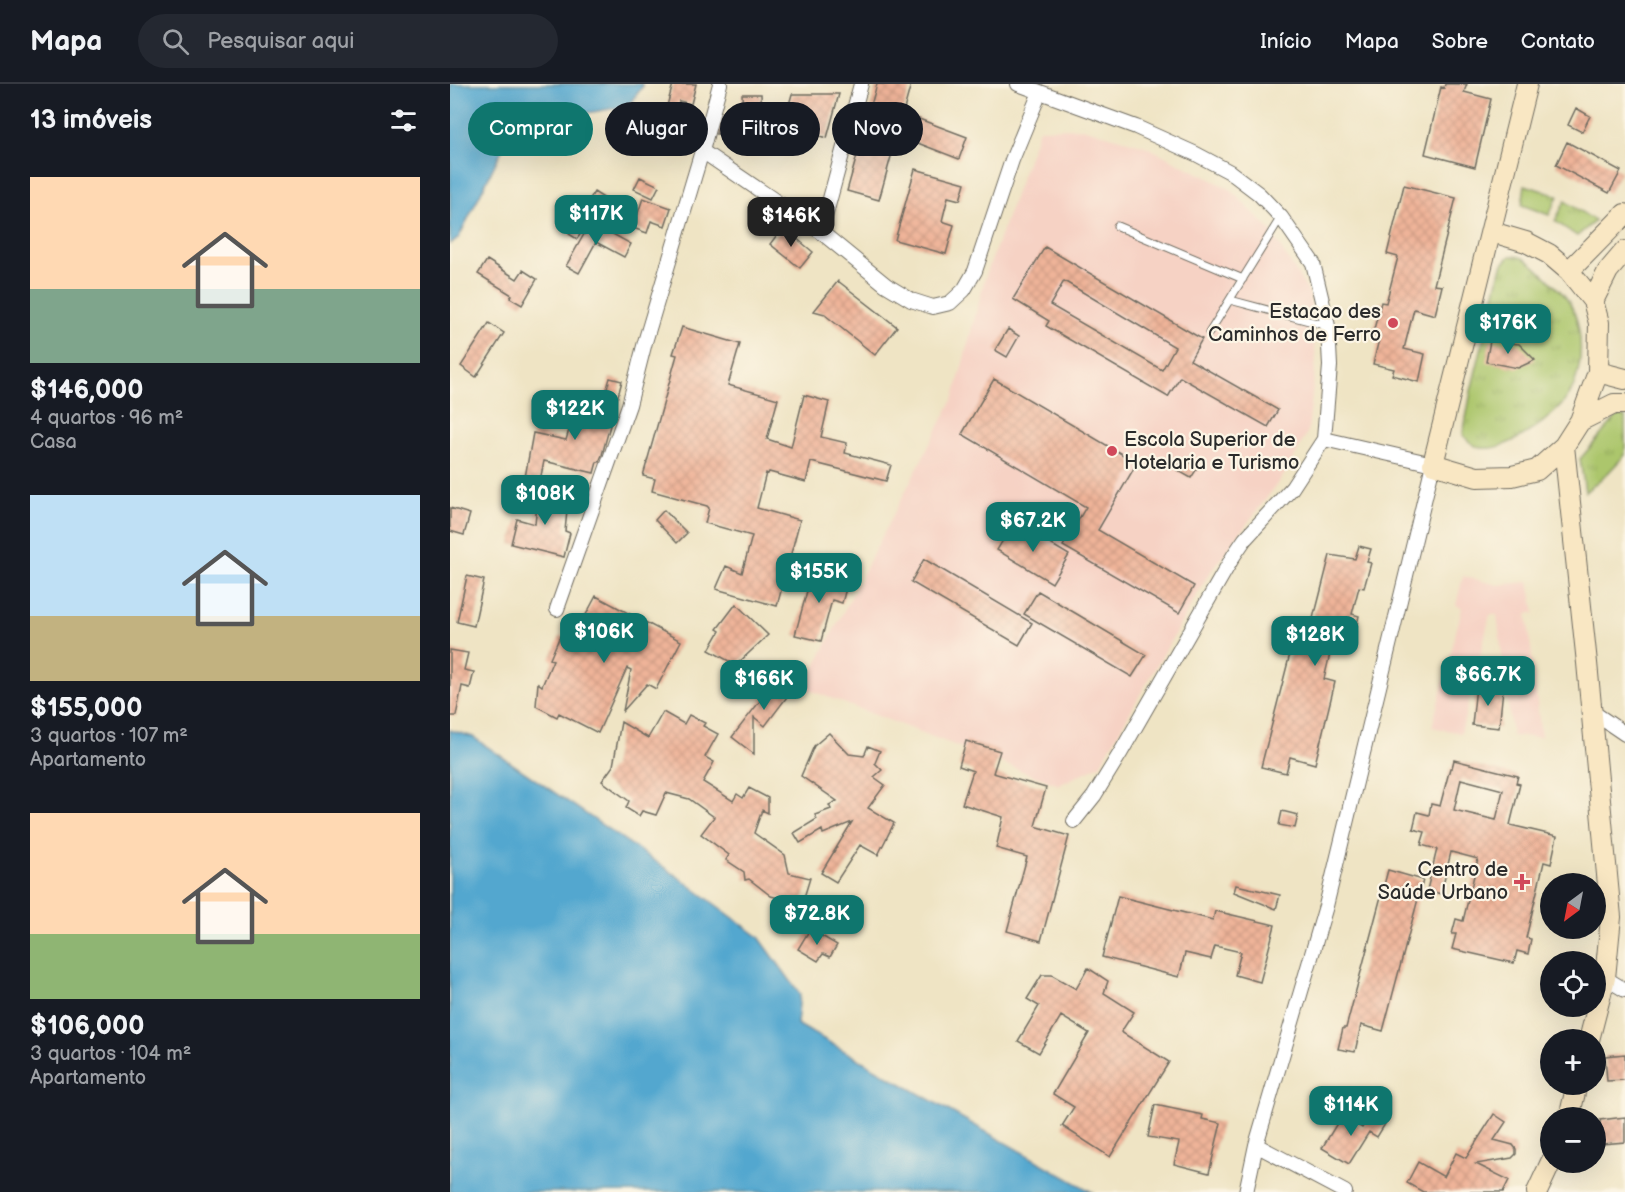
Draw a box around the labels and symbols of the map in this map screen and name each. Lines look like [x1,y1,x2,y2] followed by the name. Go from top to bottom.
[554,195,638,246] pin: $117K
[749,197,833,248] pin: $146K
[1208,300,1381,347] place label: Estacao des Caminhos de Ferro
[1466,304,1550,355] pin: $176K
[1386,316,1400,330] marker: Estacao des Caminhos de Ferro
[533,390,617,441] pin: $122K
[1124,428,1299,475] place label: Escola Superior de Hotelaria e Turismo
[1105,444,1119,458] marker: Escola Superior de Hotelaria e Turismo
[503,475,587,526] pin: $108K
[984,502,1082,553] pin: $67.2K
[777,553,861,604] pin: $155K
[562,613,646,664] pin: $106K
[1273,616,1357,667] pin: $128K
[1439,656,1537,707] pin: $66.7K
[722,660,806,711] pin: $166K
[1378,858,1508,905] place label: Centro de Saúde Urbano
[1513,873,1531,891] marker: Centro de Saúde Urbano
[1540,873,1606,939] north arrow
[768,895,866,946] pin: $72.8K
[1309,1086,1393,1137] pin: $114K

